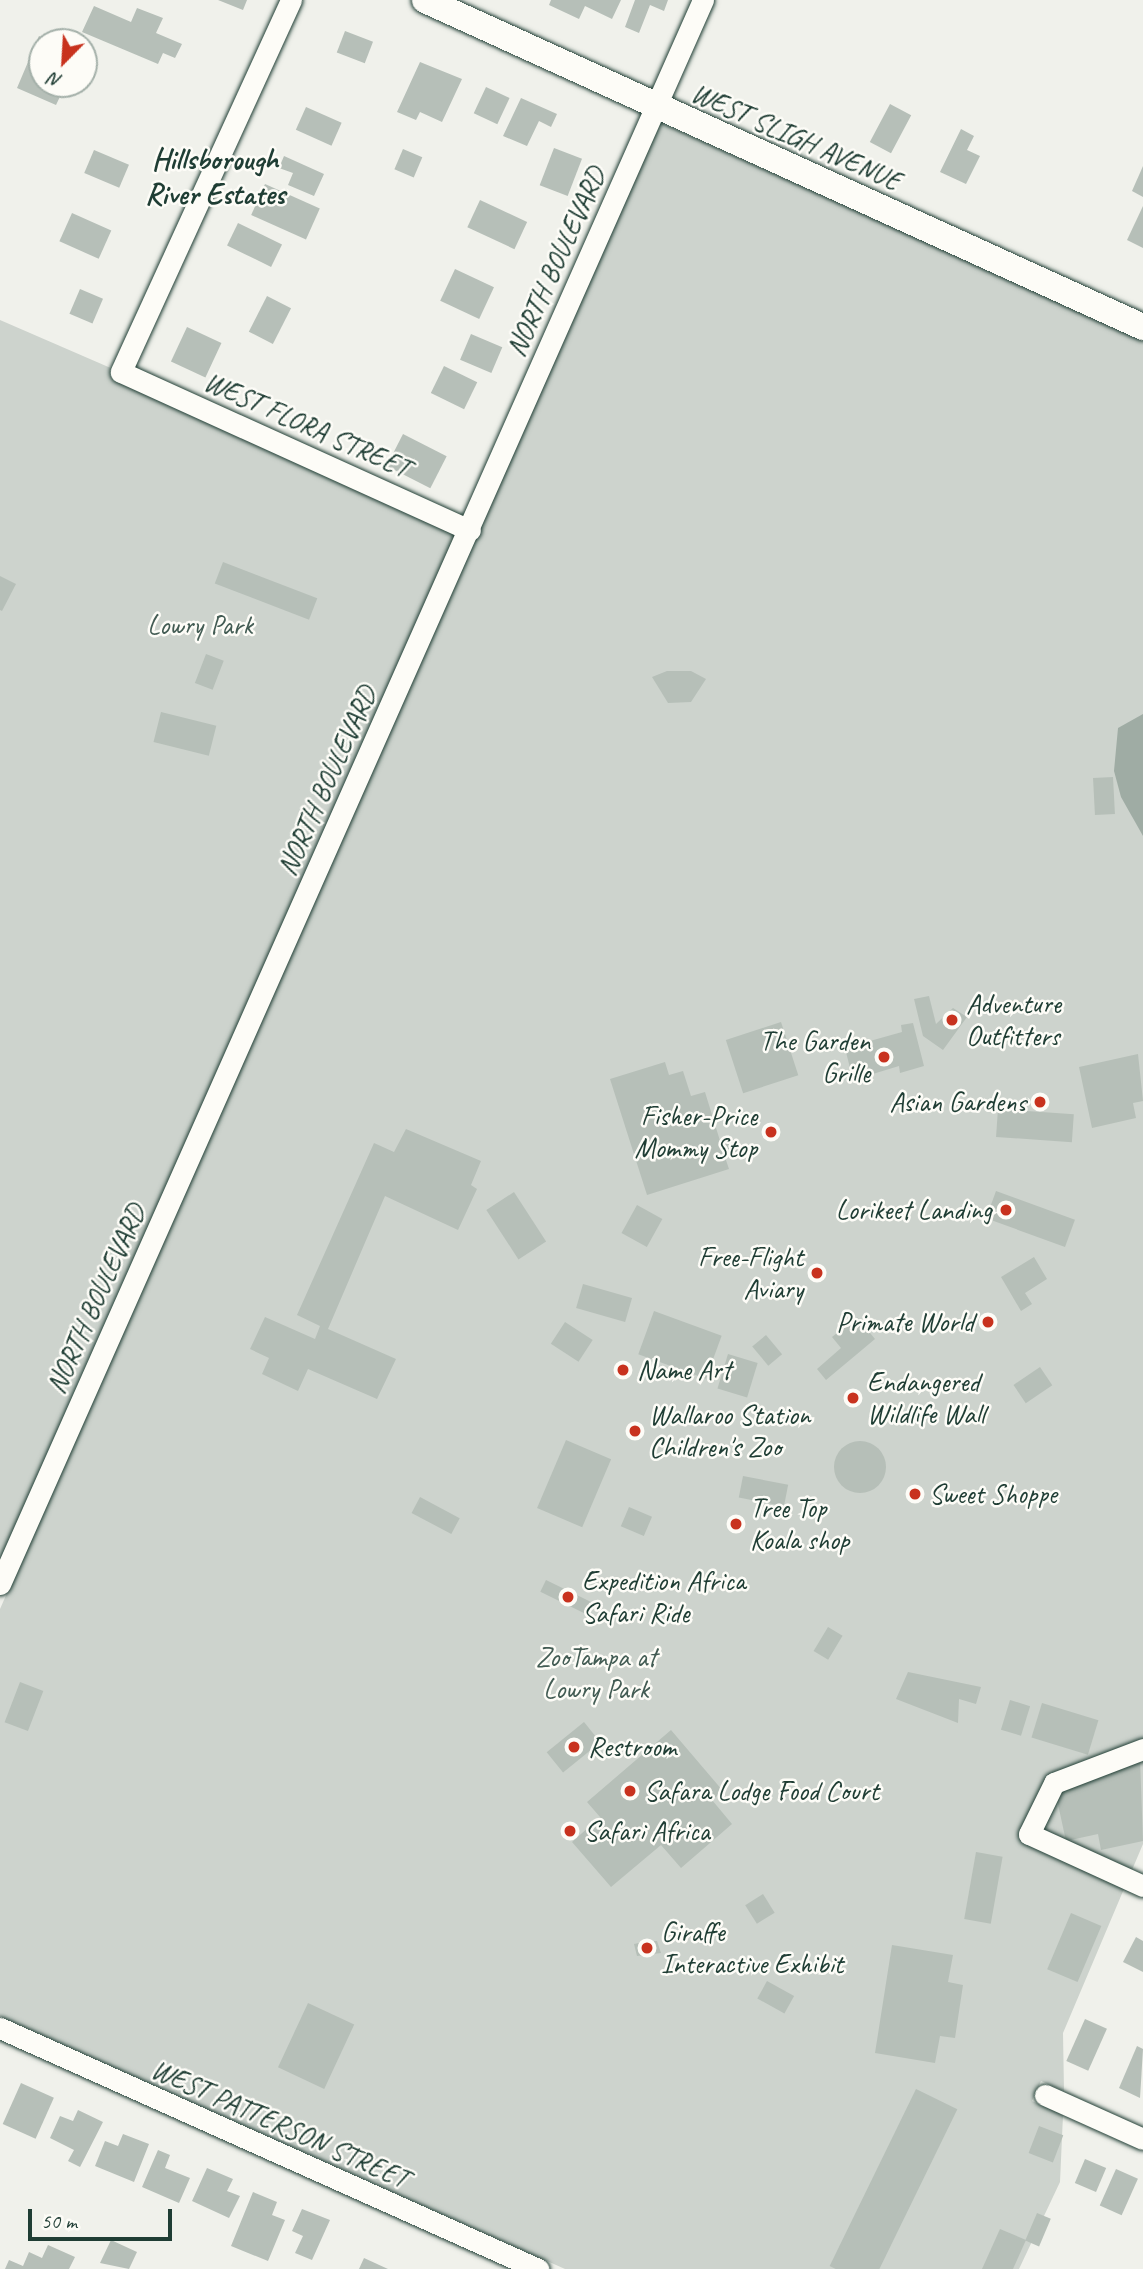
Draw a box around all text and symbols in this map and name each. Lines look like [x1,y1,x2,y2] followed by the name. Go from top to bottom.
[28,28,98,98] north arrow
[45,67,66,94] text: N
[686,76,906,198] street label: WEST SLIGH AVENUE
[145,141,285,212] district label: Hillsborough River Estates
[499,161,613,363] street label: NORTH BOULEVARD
[199,364,415,486] street label: WEST FLORA STREET
[147,608,253,642] park label: Lowry Park
[270,680,384,882] street label: NORTH BOULEVARD
[966,987,1061,1053] place label: Adventure Outfitters
[944,1012,960,1028] marker: Adventure Outfitters
[759,1024,870,1090] place label: The Garden Grille
[876,1049,892,1065] marker: The Garden Grille
[889,1085,1026,1119] place label: Asian Gardens
[1032,1094,1048,1110] marker: Asian Gardens
[634,1099,757,1165] place label: Fisher-Price Mommy Stop
[763,1124,779,1140] marker: Fisher-Price Mommy Stop
[835,1193,992,1227] place label: Lorikeet Landing
[39,1198,153,1400] street label: NORTH BOULEVARD
[998,1202,1014,1218] marker: Lorikeet Landing
[698,1240,803,1306] place label: Free-Flight Aviary
[809,1265,825,1281] marker: Free-Flight Aviary
[836,1305,974,1339] place label: Primate World
[980,1314,996,1330] marker: Primate World
[637,1353,731,1387] place label: Name Art
[615,1362,631,1378] marker: Name Art
[867,1365,985,1431] place label: Endangered Wildlife Wall
[845,1390,861,1406] marker: Endangered Wildlife Wall
[649,1398,811,1464] place label: Wallaroo Station Children's Zoo
[627,1423,643,1439] marker: Wallaroo Station Children's Zoo
[929,1477,1058,1511] place label: Sweet Shoppe
[907,1486,923,1502] marker: Sweet Shoppe
[750,1491,849,1557] place label: Tree Top Koala shop
[728,1516,744,1532] marker: Tree Top Koala shop
[582,1564,746,1630] place label: Expedition Africa Safari Ride
[560,1589,576,1605] marker: Expedition Africa Safari Ride
[535,1640,657,1706] park label: ZooTampa at Lowry Park
[588,1730,676,1764] place label: Restroom
[566,1739,582,1755] marker: Restroom
[644,1774,878,1808] place label: Safara Lodge Food Court
[622,1783,638,1799] marker: Safara Lodge Food Court
[584,1814,710,1848] place label: Safari Africa
[562,1823,578,1839] marker: Safari Africa
[661,1915,843,1981] place label: Giraffe Interactive Exhibit
[639,1940,655,1956] marker: Giraffe Interactive Exhibit
[146,2052,414,2196] street label: WEST PATTERSON STREET
[32,2196,175,2240] scale bar
[41,2208,77,2234] text: 50 m

